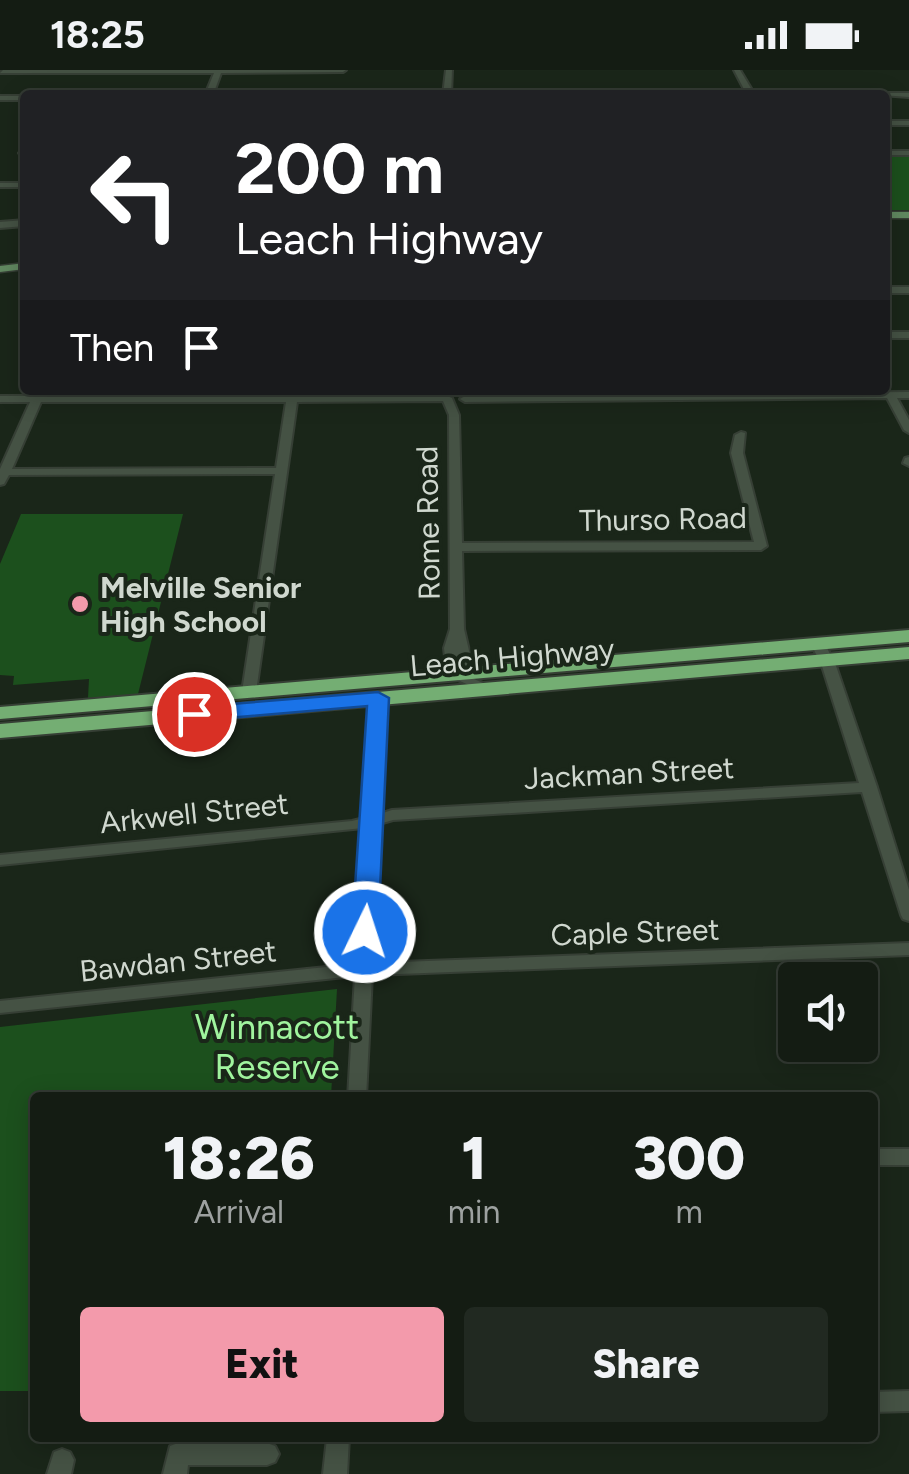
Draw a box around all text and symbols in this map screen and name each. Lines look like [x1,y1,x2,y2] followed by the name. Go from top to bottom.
[50,12,145,58] text: 18:25
[235,126,444,211] text: 200 m
[70,130,200,260] icon: left
[235,211,543,265] text: Leach Highway
[174,320,229,375] icon: arrive
[70,325,154,371] text: Then
[408,445,448,601] street label: Rome Road
[579,499,747,539] street label: Thurso Road
[100,569,301,640] place label: Melville Senior High School
[69,593,91,615] marker: Melville Senior High School
[408,630,616,684] street label: Leach Highway
[152,672,237,757] pin
[167,687,222,742] icon: arrive
[523,749,735,797] street label: Jackman Street
[98,785,290,841] street label: Arkwell Street
[313,880,417,984] position arrow
[550,911,720,953] street label: Caple Street
[78,932,278,990] street label: Bawdan Street
[778,962,878,1062] map controls
[778,962,878,1062] button: sound
[195,1006,359,1088] park label: Winnacott Reserve
[163,1122,315,1194] text: 18:26
[461,1122,487,1194] text: 1
[633,1122,745,1194] text: 300
[194,1193,284,1231] text: Arrival
[448,1193,500,1231] text: min
[676,1193,703,1231] text: m
[80,1307,444,1422] button: Exit
[464,1307,828,1422] button: Share

